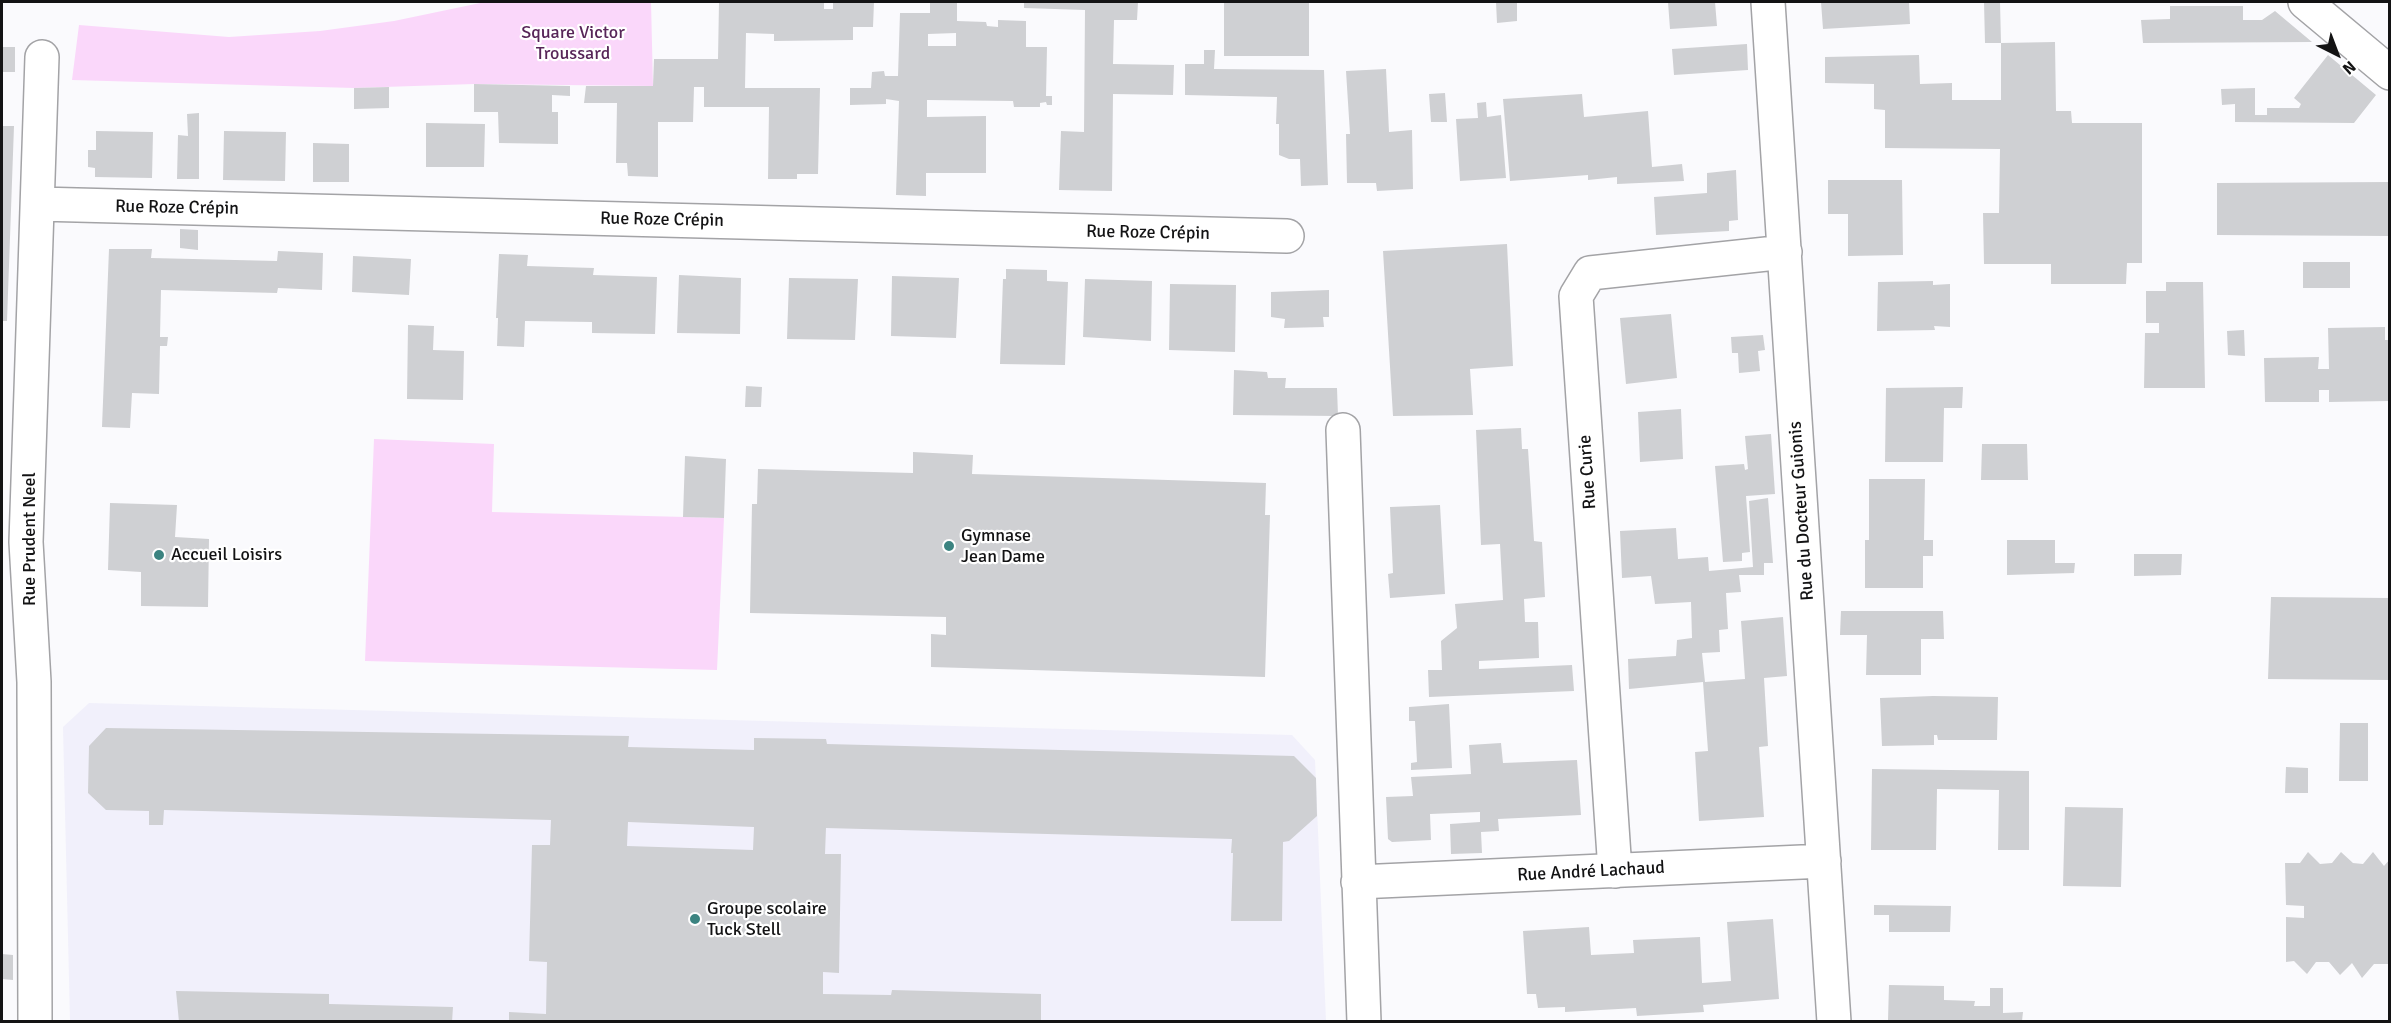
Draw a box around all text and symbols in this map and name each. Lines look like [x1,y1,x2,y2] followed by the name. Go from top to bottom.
[521,22,625,64] park label: Square Victor Troussard
[2307,24,2367,84] north arrow
[2338,56,2360,79] text: N
[115,196,239,220] street label: Rue Roze Crépin
[600,208,724,232] street label: Rue Roze Crépin
[1086,221,1210,245] street label: Rue Roze Crépin
[1785,421,1819,601] street label: Rue du Docteur Guionis
[1575,434,1601,510] street label: Rue Curie
[19,472,41,606] street label: Rue Prudent Neel
[961,525,1045,568] place label: Gymnase Jean Dame
[942,539,956,553] marker: Gymnase Jean Dame
[171,544,282,566] place label: Accueil Loisirs
[152,548,166,562] marker: Accueil Loisirs
[1517,857,1665,887] street label: Rue André Lachaud
[707,898,827,940] place label: Groupe scolaire Tuck Stell
[688,912,702,926] marker: Groupe scolaire Tuck Stell

